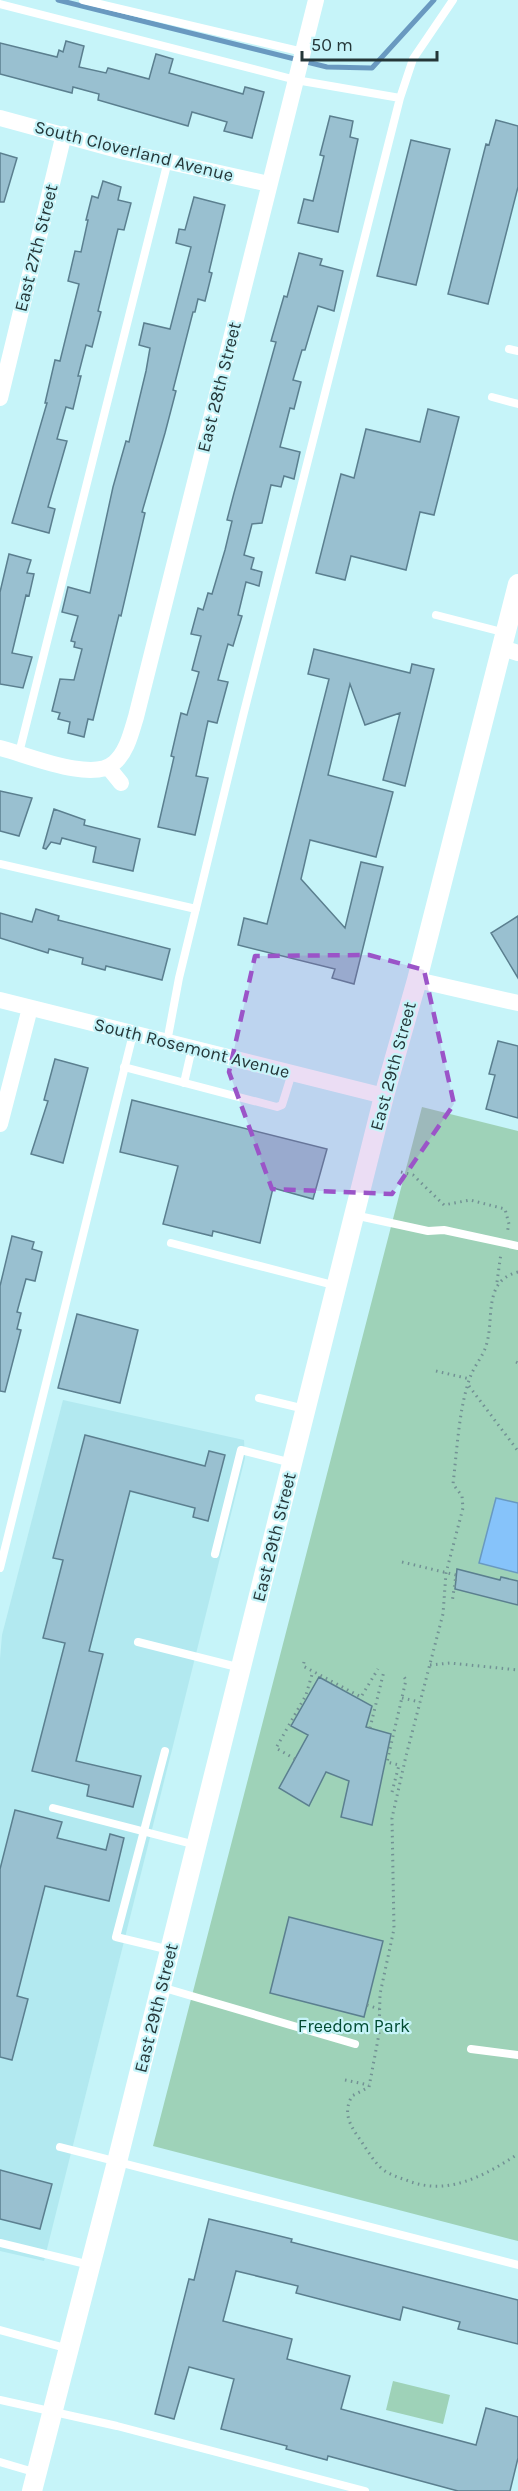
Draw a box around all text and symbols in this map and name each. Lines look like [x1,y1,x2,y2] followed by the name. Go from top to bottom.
[302,24,437,62] scale bar
[311,34,353,56] text: 50 m
[32,116,236,186] street label: South Cloverland Avenue
[10,182,63,314] street label: East 27th Street
[192,319,246,454] street label: East 28th Street
[365,999,421,1133] street label: East 29th Street
[92,1013,292,1083] street label: South Rosemont Avenue
[247,1470,301,1604] street label: East 29th Street
[129,1941,183,2075] street label: East 29th Street
[298,2015,410,2037] park label: Freedom Park

